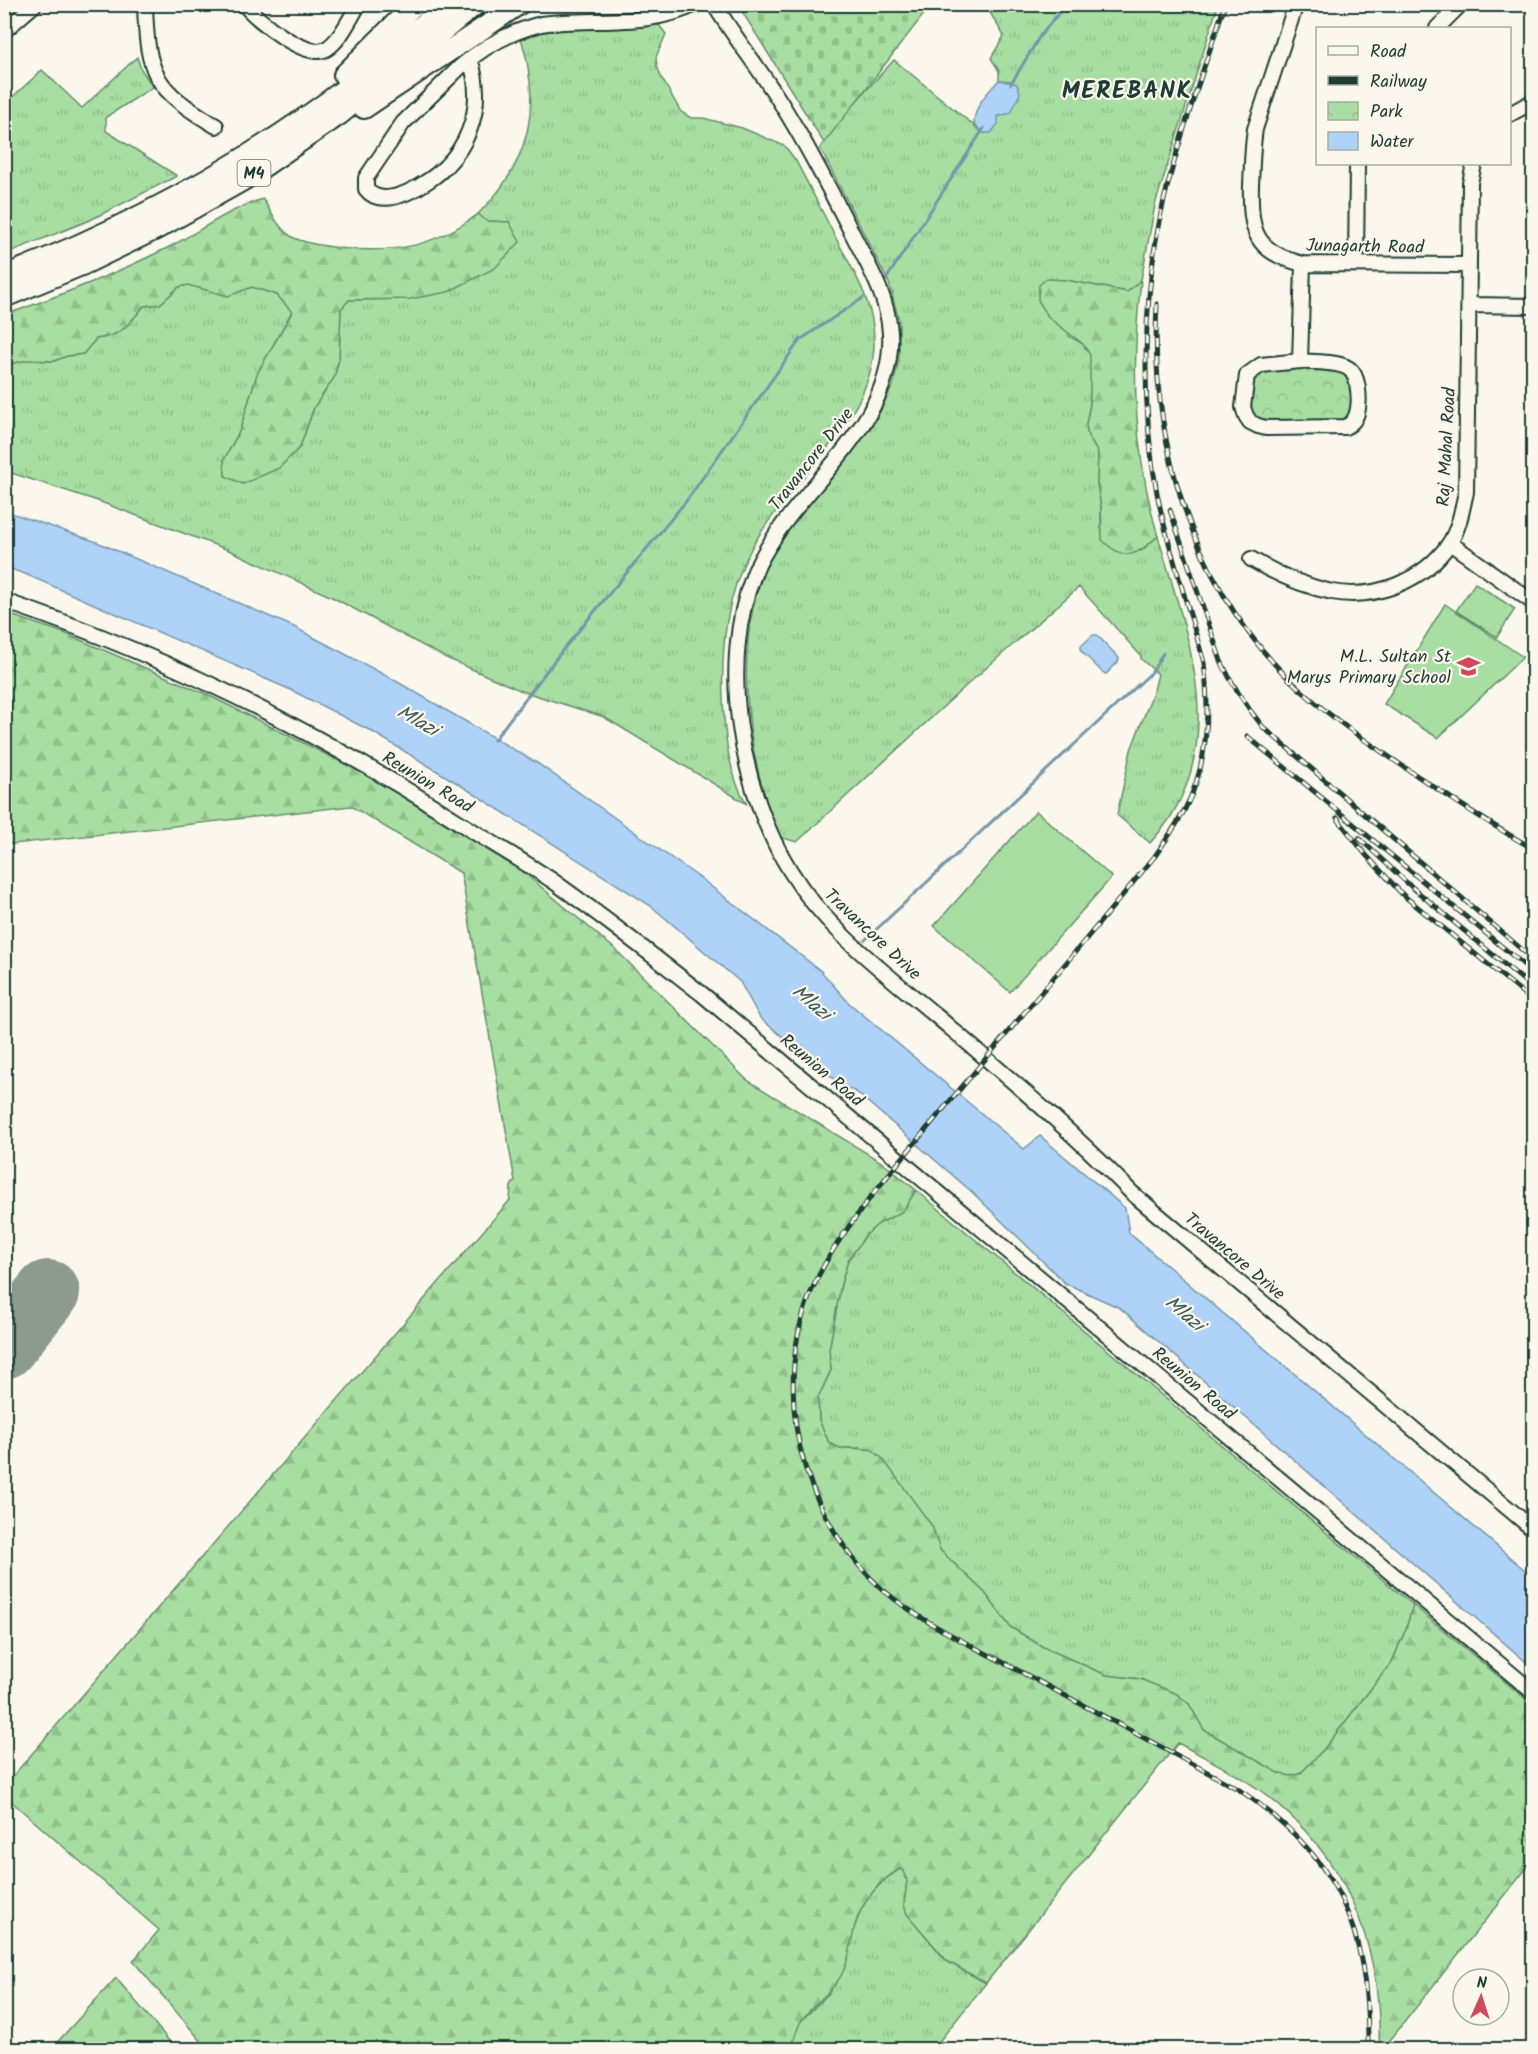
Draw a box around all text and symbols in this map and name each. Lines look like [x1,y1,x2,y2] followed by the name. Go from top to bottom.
[1316,27,1511,165] legend
[1370,38,1407,67] text: Road
[1370,68,1427,97] text: Railway
[1062,72,1192,111] district label: MEREBANK
[1370,98,1403,127] text: Park
[1370,128,1415,157] text: Water
[238,160,270,186] road number: M4
[1306,232,1425,263] street label: Junagarth Road
[1430,386,1465,507] street label: Raj Mahal Road
[762,402,862,518] street label: Travancore Drive
[1287,643,1452,693] place label: M.L. Sultan St Marys Primary School
[1456,653,1482,679] school or university icon: M.L. Sultan St Marys Primary School
[390,697,448,749] water label: Mlazi
[376,745,479,823] street label: Reunion Road
[817,882,927,988] street label: Travancore Drive
[784,977,841,1033] water label: Mlazi
[773,1027,870,1116] street label: Reunion Road
[1177,1206,1291,1308] street label: Travancore Drive
[1157,1288,1214,1344] water label: Mlazi
[1145,1340,1242,1429] street label: Reunion Road
[1451,1967,1511,2027] north arrow
[1476,1971,1487,1996] text: N

